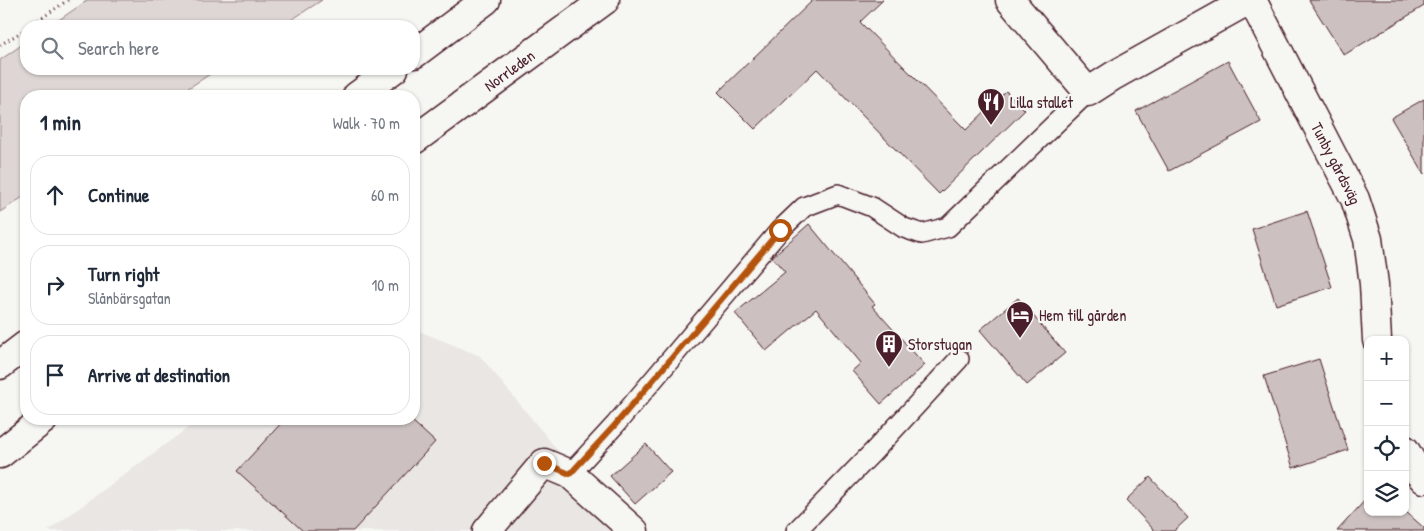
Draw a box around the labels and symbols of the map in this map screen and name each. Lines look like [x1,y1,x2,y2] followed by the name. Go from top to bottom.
[479,44,539,96] street label: Norrleden
[976,87,1006,126] restaurant icon: Lilla stallet
[1010,91,1074,113] place label: Lilla stallet
[1306,118,1367,207] street label: Tunby gårdsväg
[769,219,792,242] route start
[1005,300,1035,339] hotel icon: Hem till gården
[1039,304,1126,326] place label: Hem till gården
[874,329,904,368] building icon: Storstugan
[908,333,972,355] place label: Storstugan
[533,452,556,475] route end

